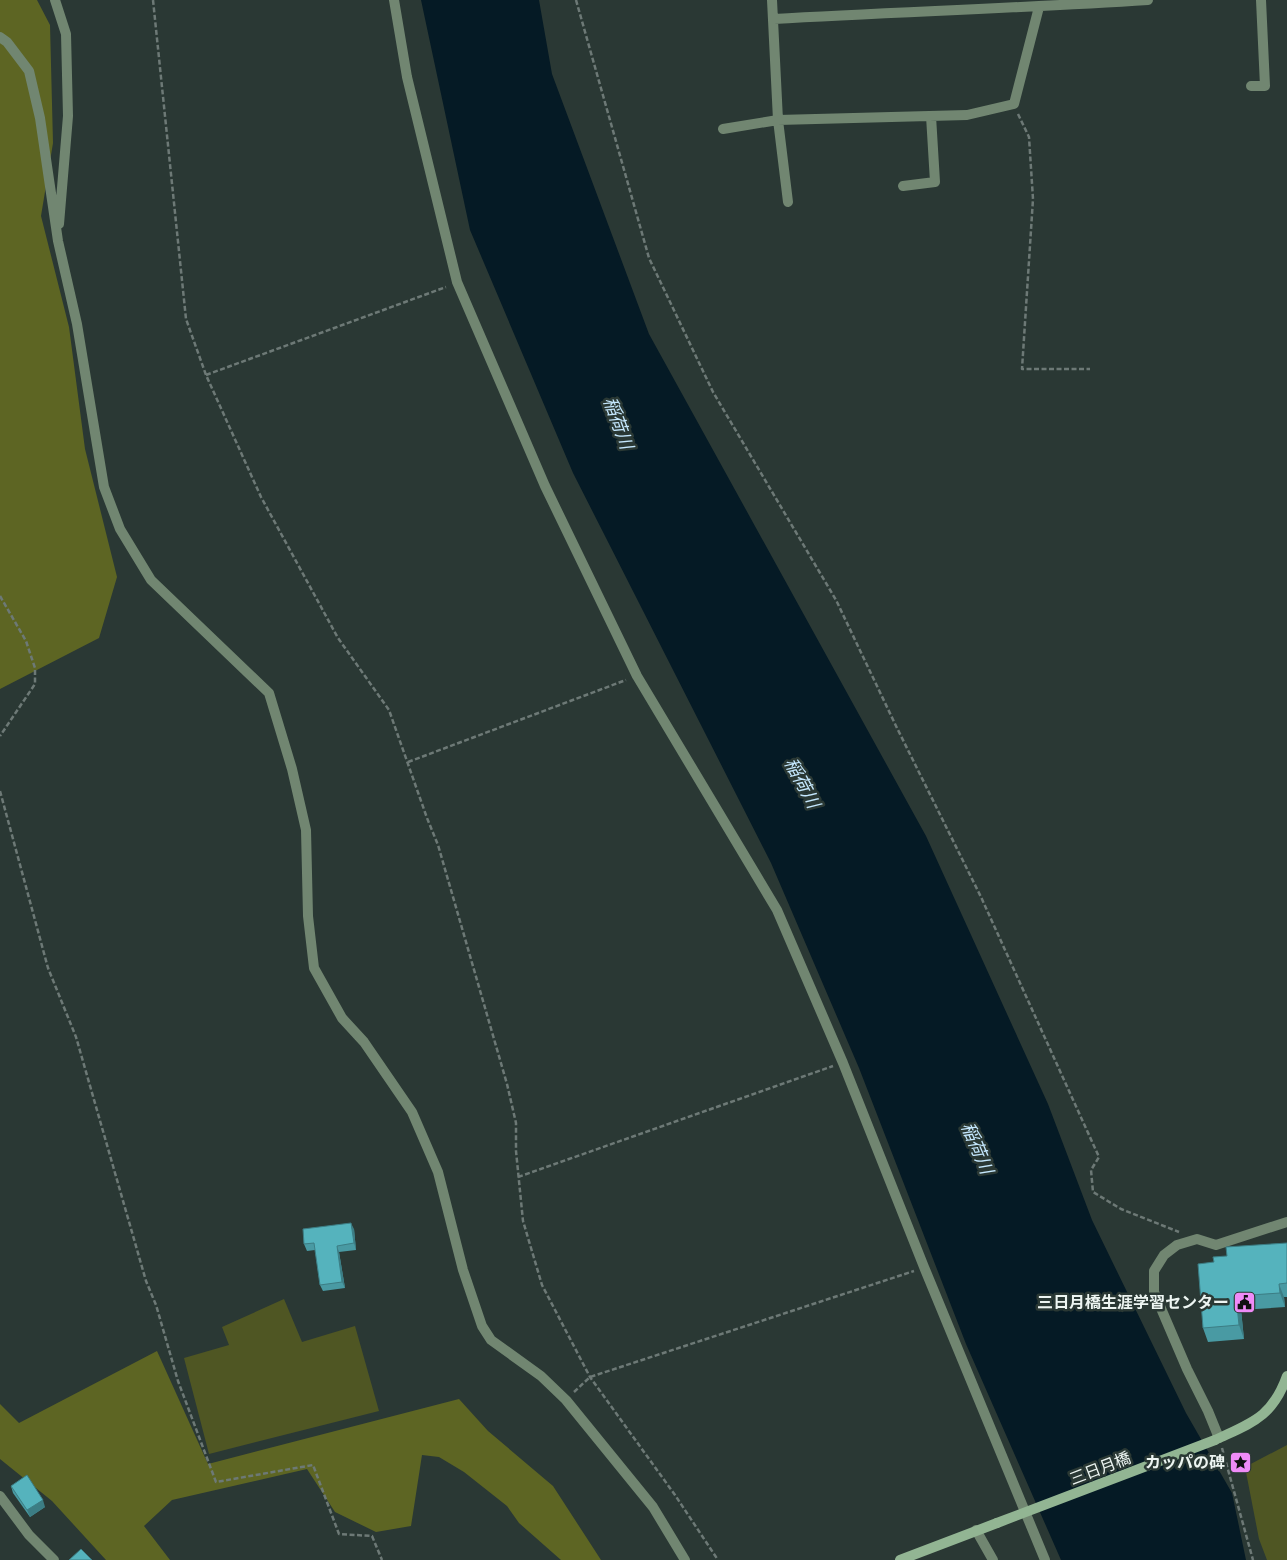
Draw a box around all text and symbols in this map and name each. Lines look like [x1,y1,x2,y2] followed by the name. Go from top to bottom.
[598,393,640,454] water label: 稲荷川
[780,753,827,814] water label: 稲荷川
[956,1118,1000,1179] water label: 稲荷川
[1233,1290,1257,1314] public building icon: 三日月橋生涯学習センター
[1037,1291,1229,1313] place label: 三日月橋生涯学習センター
[1066,1446,1134,1490] street label: 三日月橋
[1229,1450,1253,1474] place icon: カッパの碑
[1145,1451,1225,1473] place label: カッパの碑

